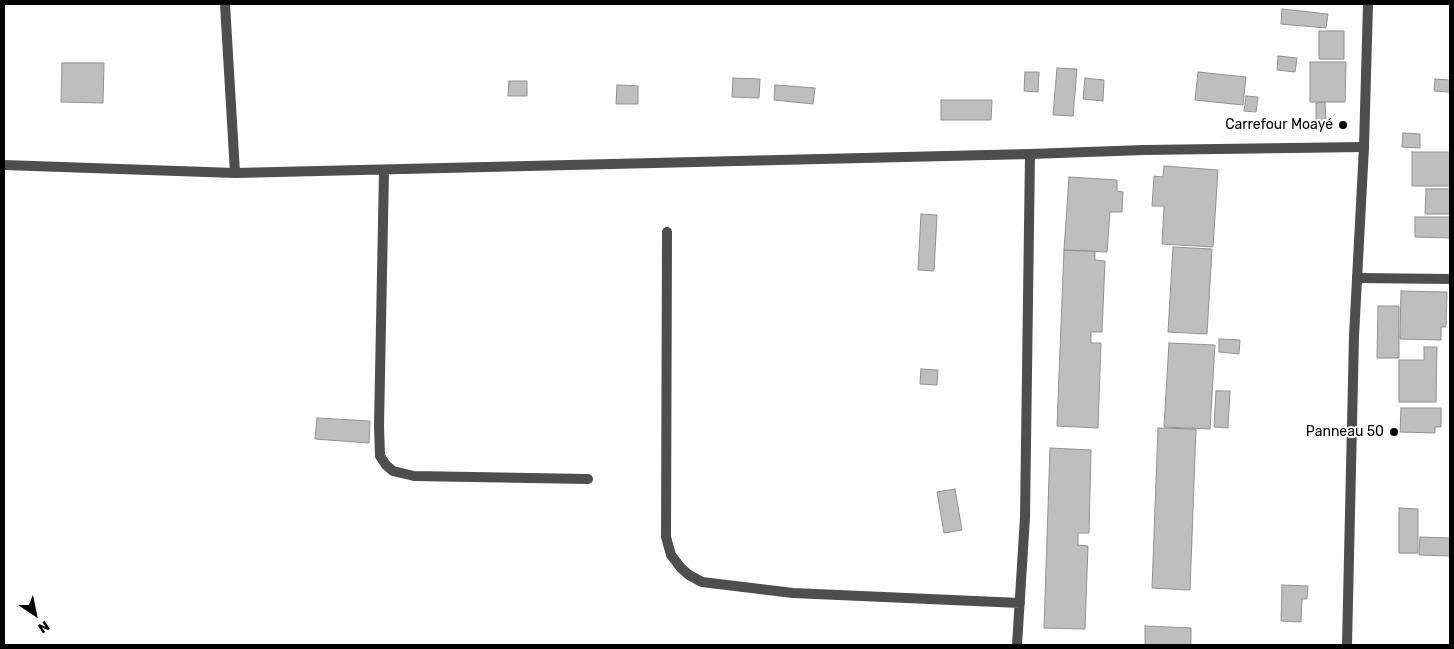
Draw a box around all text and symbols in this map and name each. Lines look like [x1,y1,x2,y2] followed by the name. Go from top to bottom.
[1225,117,1333,133] place label: Carrefour Moayé
[1337,119,1349,131] marker: Carrefour Moayé
[1306,424,1384,440] place label: Panneau 50
[1388,426,1400,438] marker: Panneau 50
[10,589,60,639] north arrow
[35,617,53,637] text: N

